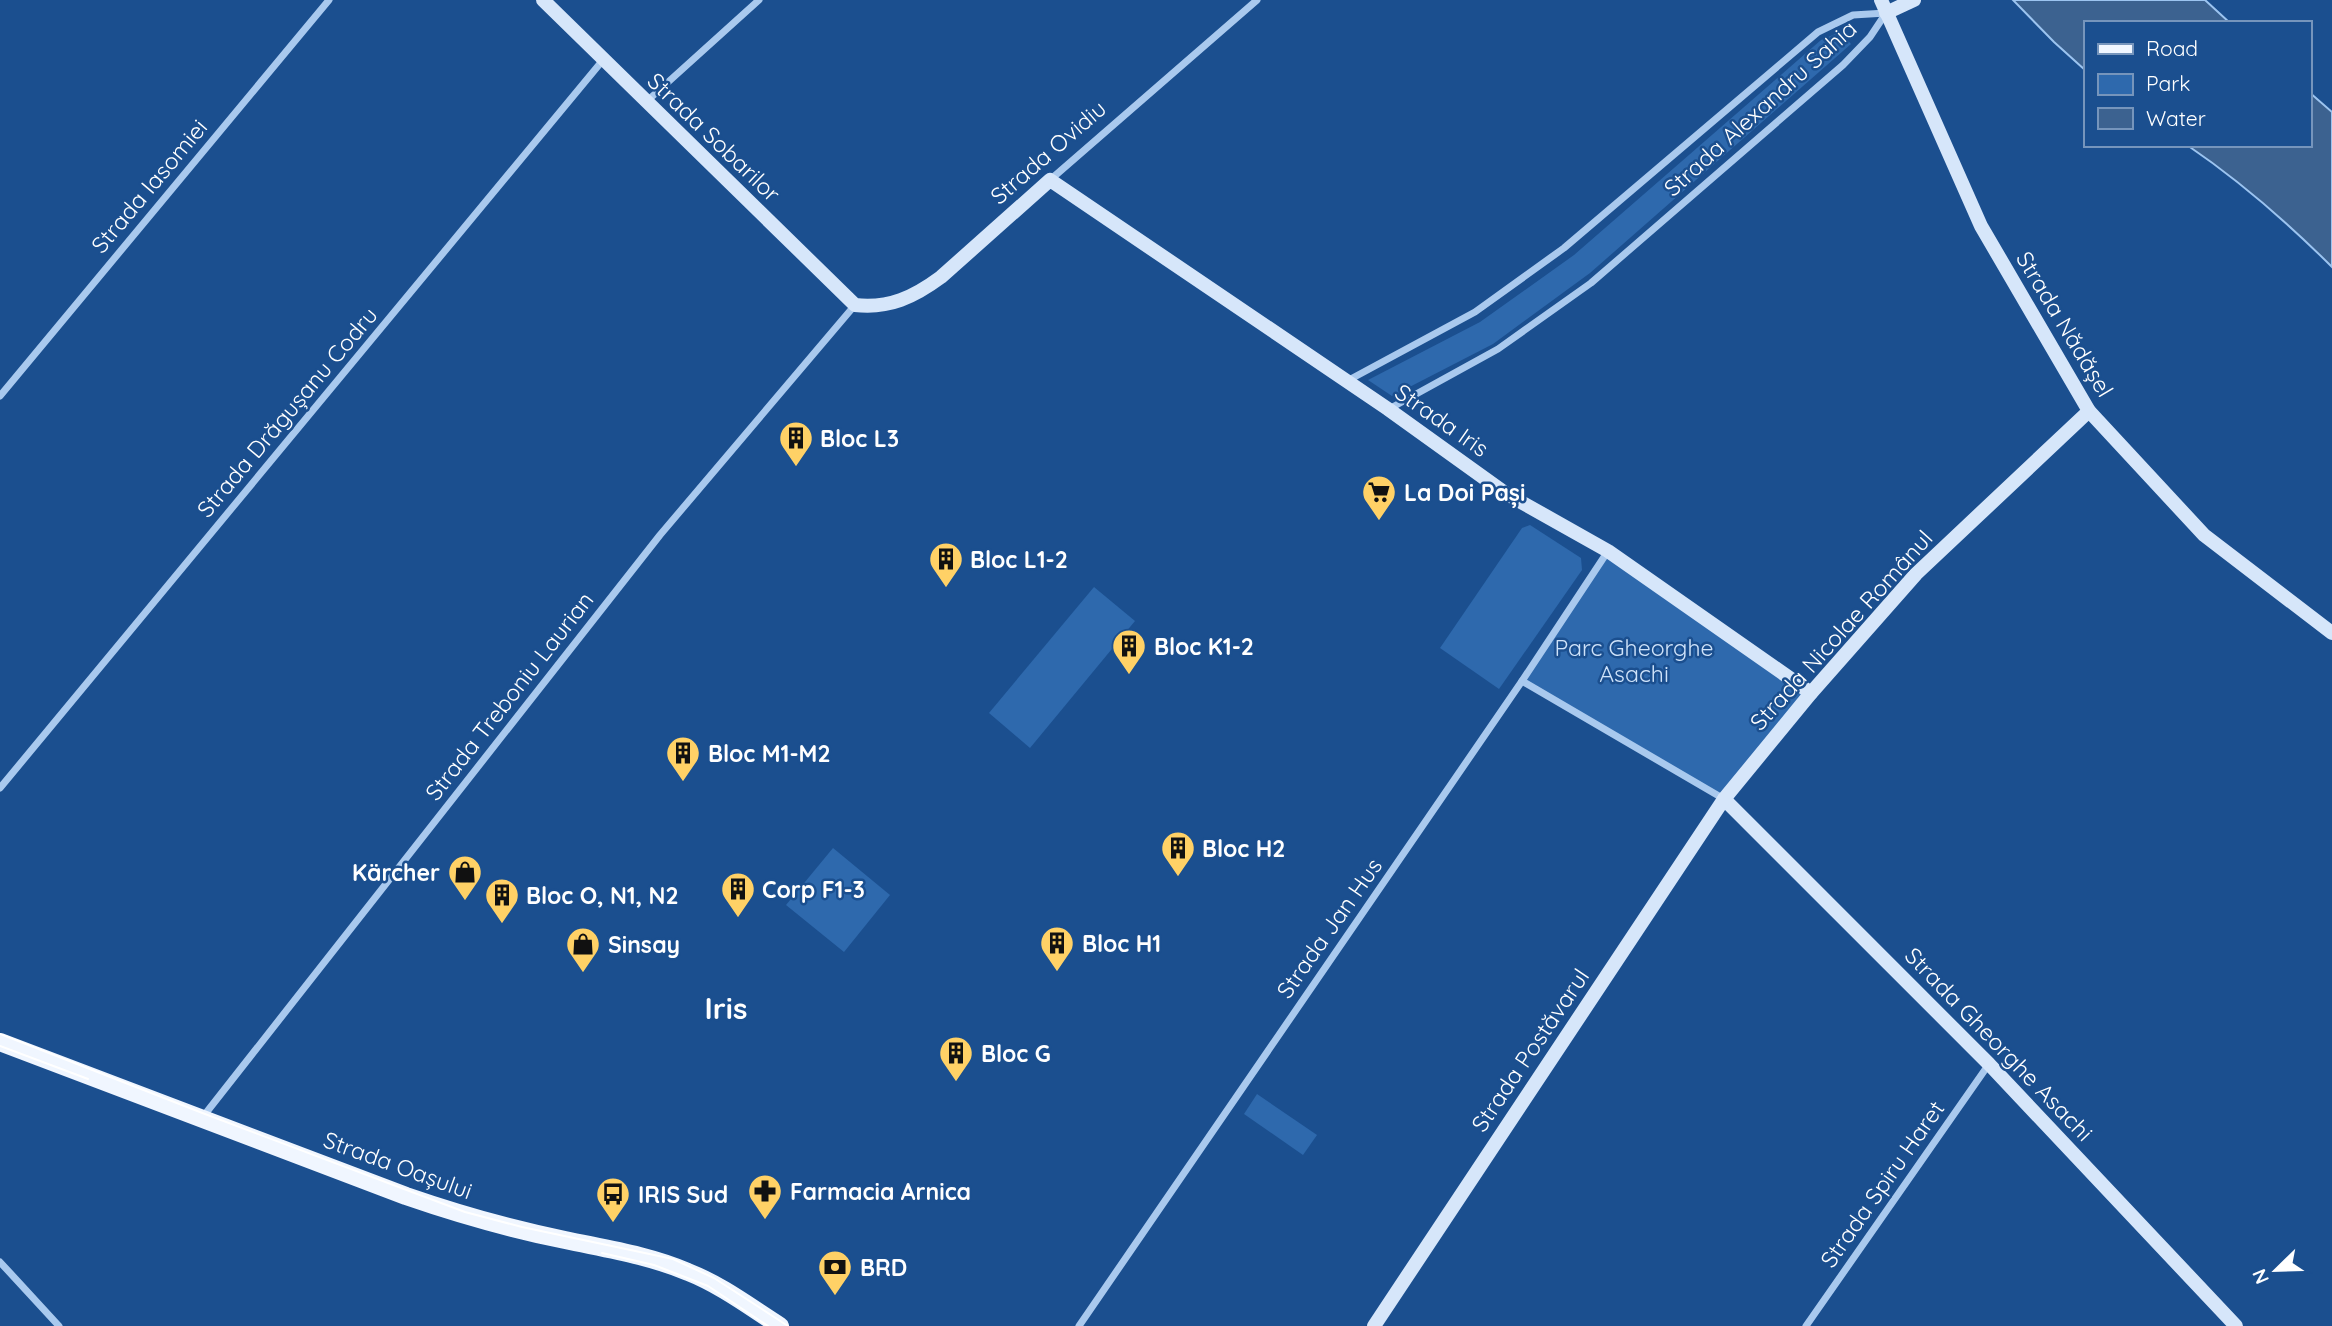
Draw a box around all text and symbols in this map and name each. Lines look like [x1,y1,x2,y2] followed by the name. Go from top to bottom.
[1658,14,1862,202] street label: Strada Alexandru Sahia
[2084,21,2311,147] legend
[2146,35,2198,61] text: Road
[641,66,787,208] street label: Strada Sobarilor
[2146,70,2190,96] text: Park
[984,94,1112,210] street label: Strada Ovidiu
[2146,105,2206,131] text: Water
[85,113,213,259] street label: Strada Iasomiei
[2010,246,2120,402] street label: Strada Nădășel
[190,301,384,523] street label: Strada Drăgușanu Codru
[1390,377,1494,463] street label: Strada Iris
[777,419,815,468] building icon: Bloc L3
[820,424,899,453] place label: Bloc L3
[1360,473,1398,522] supermarket icon: La Doi Pași
[1404,478,1525,508] place label: La Doi Pași
[1744,524,1938,736] street label: Strada Nicolae Românul
[927,540,965,589] building icon: Bloc L1-2
[970,545,1068,574] place label: Bloc L1-2
[419,586,599,806] street label: Strada Treboniu Laurian
[1110,627,1148,676] building icon: Bloc K1-2
[1154,632,1254,661] place label: Bloc K1-2
[1555,633,1713,688] park label: Parc Gheorghe Asachi
[664,734,702,783] building icon: Bloc M1-M2
[708,739,831,768] place label: Bloc M1-M2
[1159,829,1197,878] building icon: Bloc H2
[1202,834,1285,863] place label: Bloc H2
[1270,852,1388,1004] street label: Strada Jan Hus
[446,853,484,902] shop icon: Kärcher
[352,858,440,887] place label: Kärcher
[719,870,757,919] building icon: Corp F1-3
[762,875,865,904] place label: Corp F1-3
[483,876,521,925] building icon: Bloc O, N1, N2
[526,881,679,910] place label: Bloc O, N1, N2
[1038,924,1076,973] building icon: Bloc H1
[564,925,602,974] shop icon: Sinsay
[1082,929,1161,958] place label: Bloc H1
[608,930,680,959] place label: Sinsay
[1899,941,2099,1147] street label: Strada Gheorghe Asachi
[1465,963,1595,1137] street label: Strada Postăvarul
[705,989,747,1027] district label: Iris
[937,1034,975,1083] building icon: Bloc G
[981,1039,1051,1068] place label: Bloc G
[1814,1095,1951,1273] street label: Strada Spiru Haret
[320,1125,476,1205] street label: Strada Oașului
[746,1172,784,1221] pharmacy icon: Farmacia Arnica
[594,1175,632,1224] bus stop icon: IRIS Sud
[790,1177,971,1206] place label: Farmacia Arnica
[638,1180,728,1209] place label: IRIS Sud
[2241,1235,2311,1305] north arrow
[816,1248,854,1297] bank icon: BRD
[860,1253,907,1282] place label: BRD
[2247,1266,2274,1288] text: N

